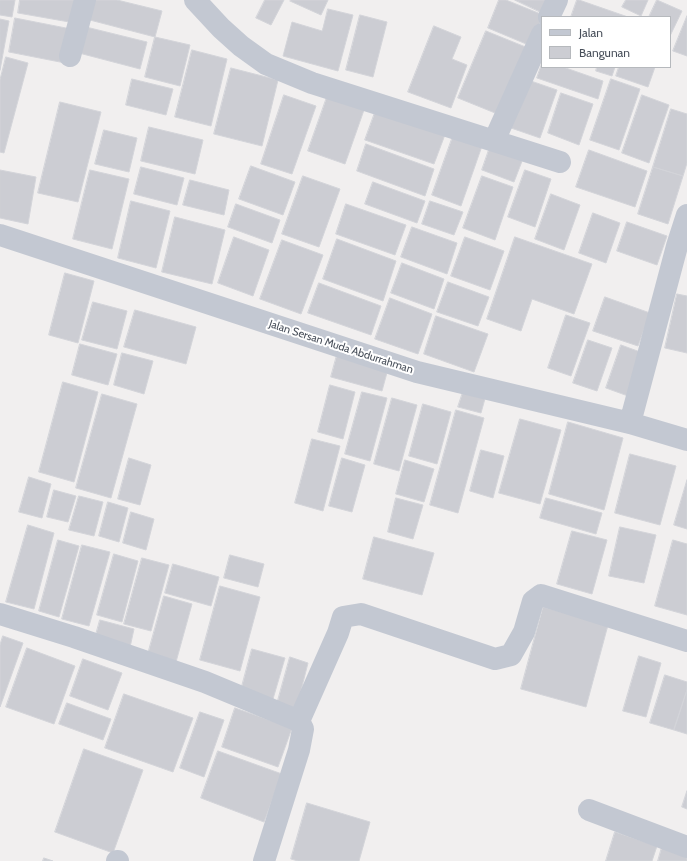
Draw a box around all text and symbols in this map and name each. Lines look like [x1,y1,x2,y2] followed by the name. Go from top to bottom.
[541,16,671,68] legend
[579,25,603,40] text: Jalan
[579,45,630,60] text: Bangunan
[267,317,415,377] street label: Jalan Sersan Muda Abdurrahman

